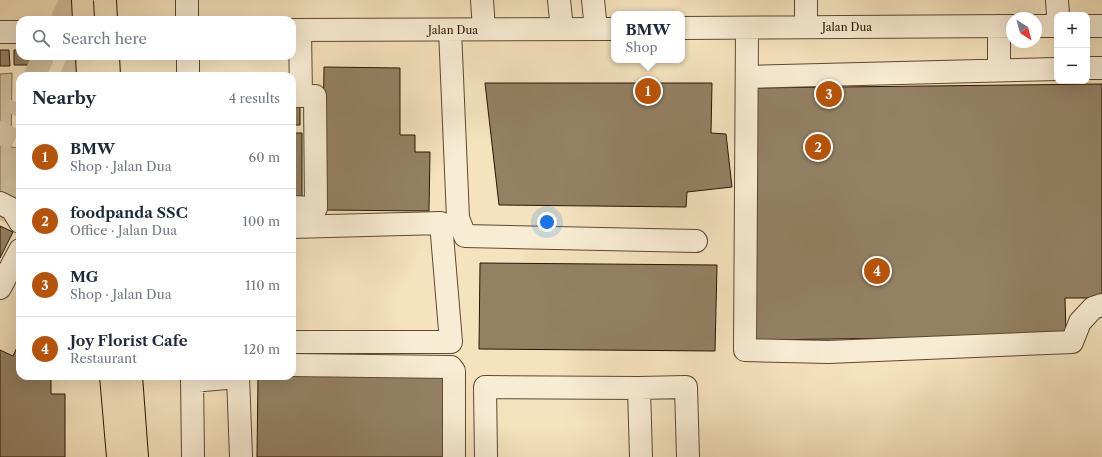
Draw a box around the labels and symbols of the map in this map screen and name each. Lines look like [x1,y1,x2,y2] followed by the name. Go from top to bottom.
[1006,12,1042,48] north arrow
[820,20,872,34] street label: Jalan Dua
[426,23,478,37] street label: Jalan Dua
[635,76,661,106] pin: 1
[816,79,842,109] pin: 3
[805,132,831,162] pin: 2
[537,212,557,232] your location
[864,256,890,286] pin: 4

